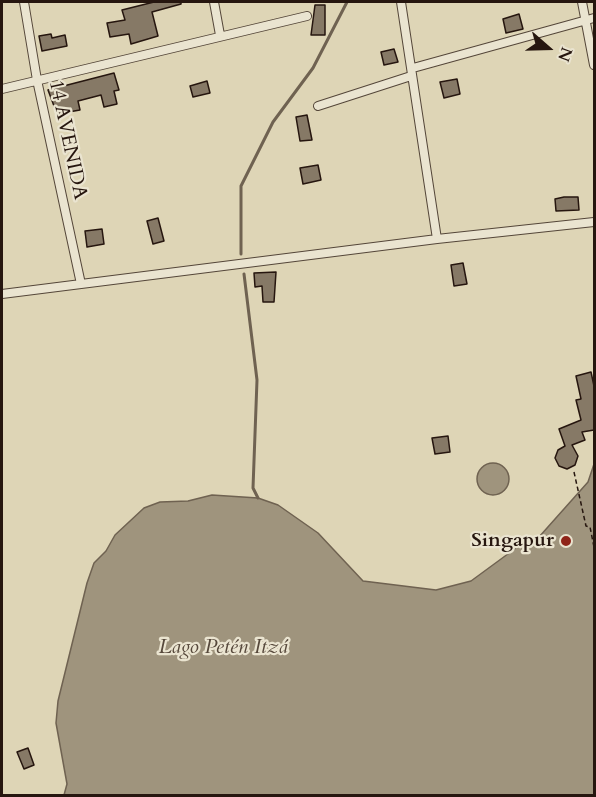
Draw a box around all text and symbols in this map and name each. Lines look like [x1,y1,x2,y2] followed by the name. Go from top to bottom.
[518,18,578,78] north arrow
[552,44,578,64] text: N
[43,78,91,202] street label: 14 AVENIDA
[471,529,554,553] place label: Singapur
[559,534,573,548] marker: Singapur
[158,635,288,661] water label: Lago Petén Itzá

